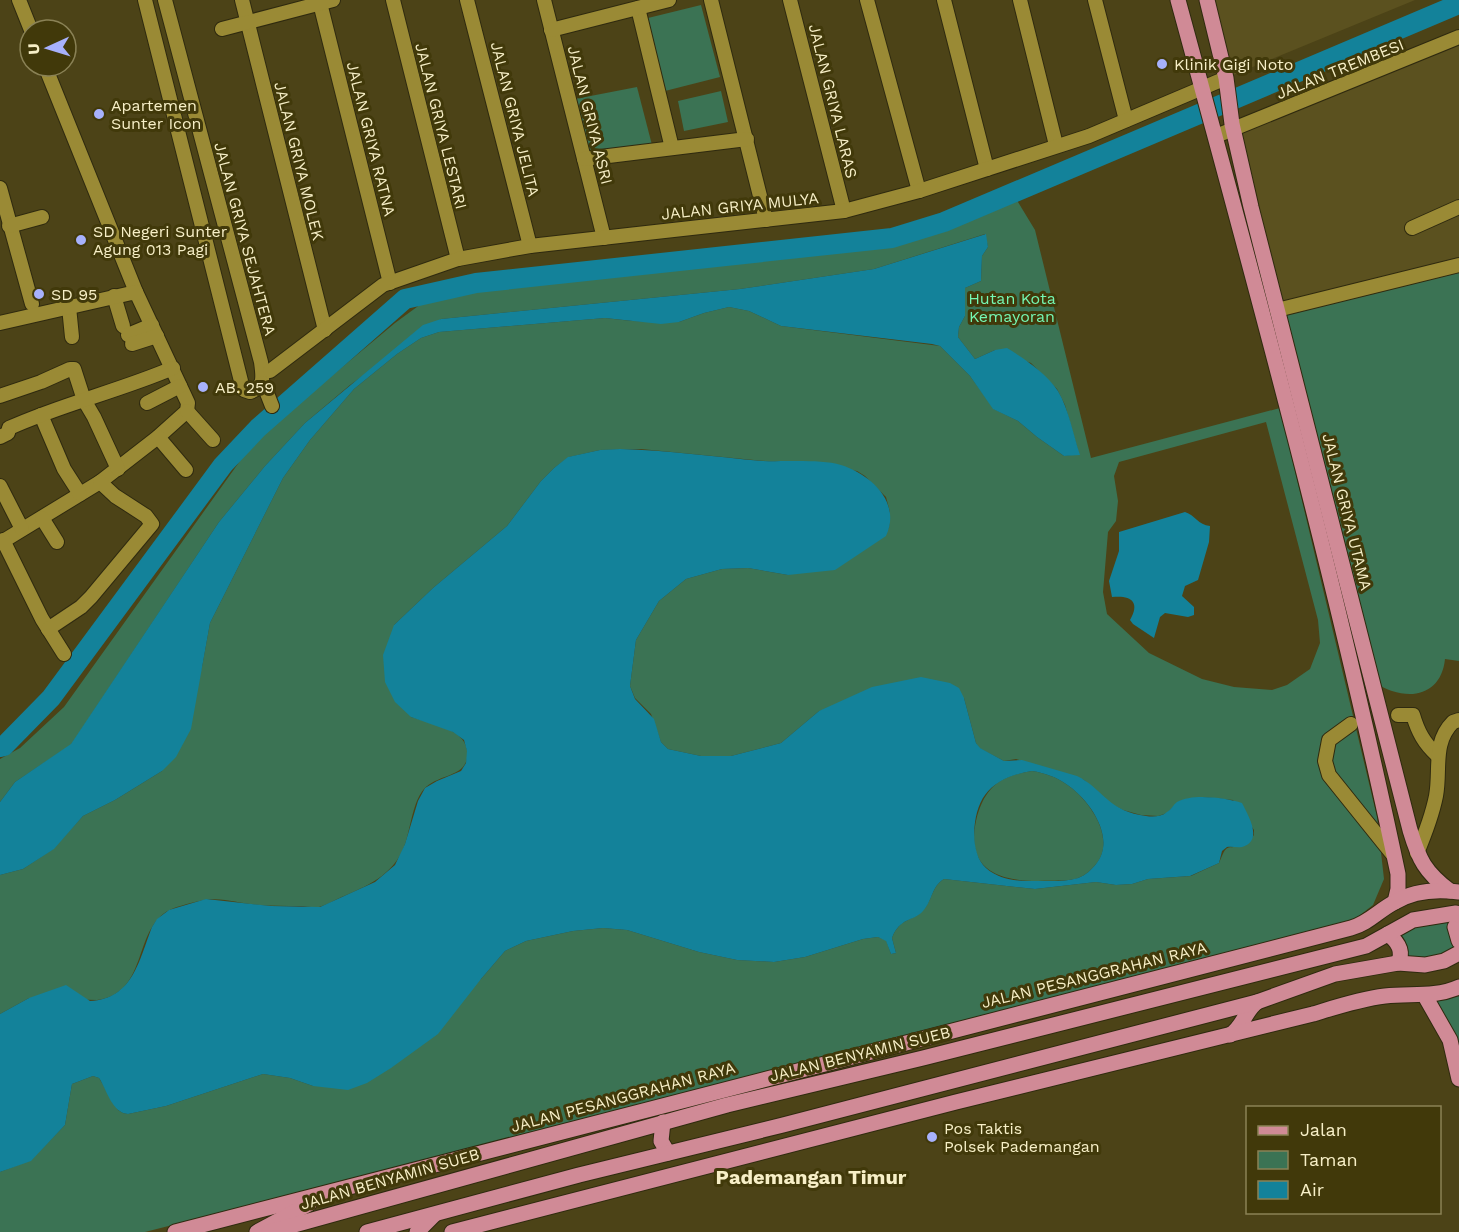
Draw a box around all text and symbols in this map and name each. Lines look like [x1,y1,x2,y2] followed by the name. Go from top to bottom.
[18,18,78,78] north arrow
[805,22,861,180] street label: JALAN GRIYA LARAS
[1273,35,1407,103] street label: JALAN TREMBESI
[487,40,544,199] street label: JALAN GRIYA JELITA
[411,41,471,211] street label: JALAN GRIYA LESTARI
[24,43,43,55] text: U
[564,44,616,186] street label: JALAN GRIYA ASRI
[1174,55,1293,74] place label: Klinik Gigi Noto
[1155,57,1169,71] marker: Klinik Gigi Noto
[343,60,400,219] street label: JALAN GRIYA RATNA
[270,80,328,243] street label: JALAN GRIYA MOLEK
[111,96,201,133] place label: Apartemen Sunter Icon
[92,107,106,121] marker: Apartemen Sunter Icon
[210,140,280,338] street label: JALAN GRIYA SEJAHTERA
[660,188,820,224] street label: JALAN GRIYA MULYA
[93,222,228,259] place label: SD Negeri Sunter Agung 013 Pagi
[74,233,88,247] marker: SD Negeri Sunter Agung 013 Pagi
[51,285,97,304] place label: SD 95
[32,287,46,301] marker: SD 95
[968,289,1056,326] park label: Hutan Kota Kemayoran
[215,378,274,397] place label: AB. 259
[196,380,210,394] marker: AB. 259
[1318,431,1376,593] street label: JALAN GRIYA UTAMA
[979,938,1209,1012] street label: JALAN PESANGGRAHAN RAYA
[768,1022,952,1086] street label: JALAN BENYAMIN SUEB
[509,1058,738,1136] street label: JALAN PESANGGRAHAN RAYA
[1246,1106,1441,1214] legend
[944,1119,1100,1156] place label: Pos Taktis Polsek Pademangan
[1300,1119,1347,1140] text: Jalan
[925,1130,939,1144] marker: Pos Taktis Polsek Pademangan
[298,1144,482,1214] street label: JALAN BENYAMIN SUEB
[1300,1149,1358,1170] text: Taman
[716,1165,907,1189] district label: Pademangan Timur
[1300,1179,1324,1200] text: Air

